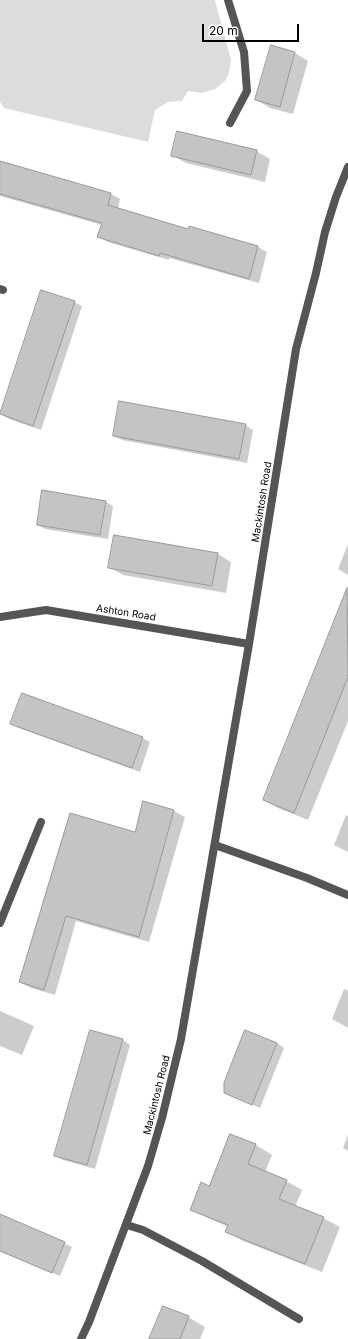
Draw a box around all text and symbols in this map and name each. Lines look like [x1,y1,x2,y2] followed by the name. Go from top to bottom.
[204,16,301,42] scale bar
[209,23,238,38] text: 20 m
[250,461,274,543] street label: Mackintosh Road
[95,602,157,624] street label: Ashton Road
[141,1054,173,1136] street label: Mackintosh Road

